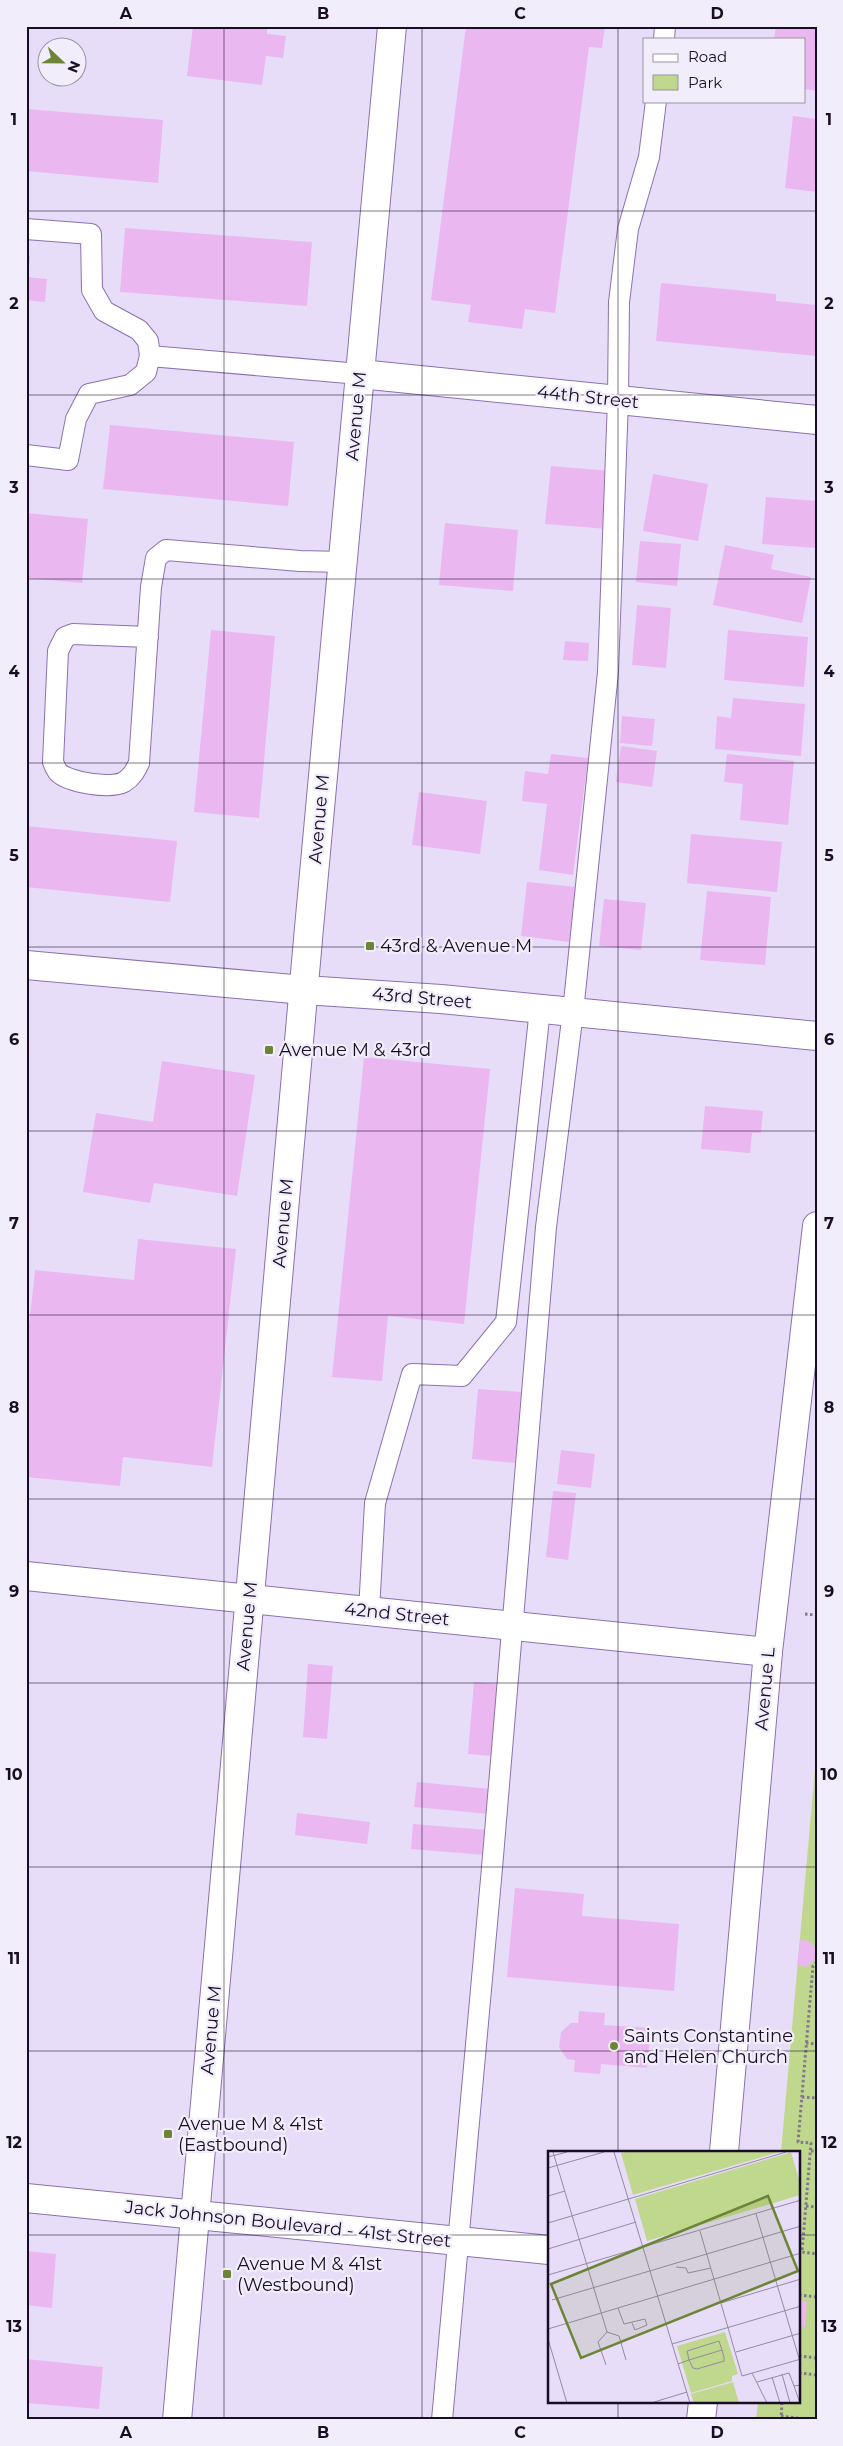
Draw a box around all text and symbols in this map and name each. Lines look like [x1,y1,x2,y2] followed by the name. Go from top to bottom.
[119,4,133,23] text: A
[317,4,329,23] text: B
[514,4,526,23] text: C
[710,4,724,23] text: D
[38,38,88,88] north arrow
[643,38,806,102] legend
[688,47,727,66] text: Road
[64,58,85,75] text: N
[688,73,722,92] text: Park
[11,110,17,129] text: 1
[826,110,832,129] text: 1
[9,294,19,313] text: 2
[824,294,834,313] text: 2
[341,370,371,462] street label: Avenue M
[536,381,640,413] street label: 44th Street
[8,478,19,497] text: 3
[823,478,834,497] text: 3
[8,662,20,681] text: 4
[823,662,835,681] text: 4
[304,773,334,865] street label: Avenue M
[9,846,19,865] text: 5
[824,846,834,865] text: 5
[380,935,532,957] place label: 43rd & Avenue M
[364,940,376,952] marker: 43rd & Avenue M
[371,983,473,1013] street label: 43rd Street
[9,1030,19,1049] text: 6
[824,1030,834,1049] text: 6
[279,1039,431,1061] place label: Avenue M & 43rd
[263,1044,275,1056] marker: Avenue M & 43rd
[268,1177,298,1269] street label: Avenue M
[9,1214,19,1233] text: 7
[824,1214,834,1233] text: 7
[9,1398,19,1417] text: 8
[824,1398,834,1417] text: 8
[232,1580,262,1672] street label: Avenue M
[9,1582,19,1601] text: 9
[824,1582,834,1601] text: 9
[343,1598,451,1630] street label: 42nd Street
[750,1646,780,1731] street label: Avenue L
[5,1765,23,1784] text: 10
[820,1765,838,1784] text: 10
[8,1949,20,1968] text: 11
[823,1949,835,1968] text: 11
[196,1984,226,2076] street label: Avenue M
[624,2025,793,2068] place label: Saints Constantine and Helen Church
[608,2040,620,2052] marker: Saints Constantine and Helen Church
[178,2113,323,2156] place label: Avenue M & 41st (Eastbound)
[162,2128,174,2140] marker: Avenue M & 41st (Eastbound)
[6,2133,22,2152] text: 12
[821,2133,837,2152] text: 12
[548,2151,800,2404] inset map
[123,2196,452,2252] street label: Jack Johnson Boulevard - 41st Street
[237,2253,382,2296] place label: Avenue M & 41st (Westbound)
[221,2268,233,2280] marker: Avenue M & 41st (Westbound)
[6,2317,22,2336] text: 13
[821,2317,837,2336] text: 13
[119,2423,133,2442] text: A
[317,2423,329,2442] text: B
[514,2423,526,2442] text: C
[710,2423,724,2442] text: D

